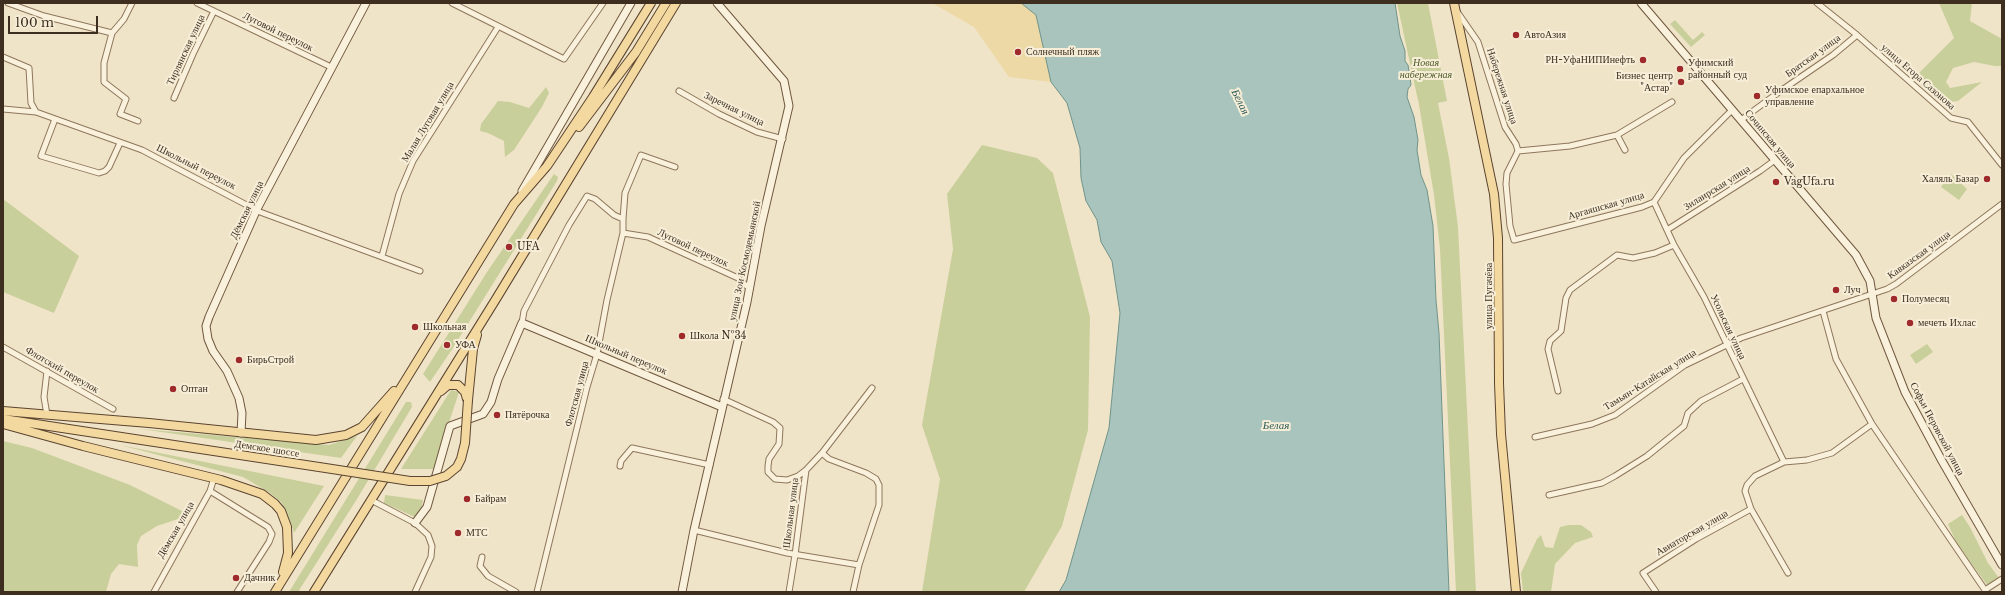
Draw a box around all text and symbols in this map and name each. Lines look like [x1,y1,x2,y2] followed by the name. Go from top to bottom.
[10,8,100,34] scale bar
[241,10,315,54] street label: Луговой переулок
[164,13,208,87] street label: Тирлянская улица
[15,15,54,30] text: 100 m
[1524,29,1566,41] place label: АвтоАзия
[1511,30,1521,40] marker: АвтоАзия
[1783,32,1843,80] street label: Братская улица
[1879,42,1957,112] street label: улица Егора Сазонова
[1026,46,1099,58] place label: Солнечный пляж
[1484,46,1520,126] street label: Набережная улица
[1013,47,1023,57] marker: Солнечный пляж
[1545,54,1635,66] place label: РН-УфаНИПИнефть
[1638,55,1648,65] marker: РН-УфаНИПИнефть
[1400,57,1452,80] park label: Новая набережная
[1688,57,1747,80] place label: Уфимский районный суд
[1675,64,1685,74] marker: Уфимский районный суд
[1616,70,1673,94] place label: Бизнес центр "Астар"
[1676,77,1686,87] marker: Бизнес центр "Астар"
[399,80,457,164] street label: Малая Луговая улица
[1765,84,1865,108] place label: Уфимское епархальное управление
[1228,87,1252,117] water label: Белая
[702,89,766,129] street label: Заречная улица
[1752,91,1762,101] marker: Уфимское епархальное управление
[1742,107,1798,171] street label: Сочинская улица
[154,142,238,192] street label: Школьный переулок
[1682,163,1752,213] street label: Зилаирская улица
[1922,173,1979,185] place label: Халяль Базар
[1982,174,1992,184] marker: Халяль Базар
[1784,176,1834,188] place label: VagUfa.ru
[1771,177,1781,187] marker: VagUfa.ru
[228,179,266,241] street label: Дёмская улица
[1566,189,1646,223] street label: Аргаяшская улица
[726,200,764,322] street label: улица Зои Космодемьянской
[656,226,730,270] street label: Луговой переулок
[1885,228,1953,282] street label: Кавказская улица
[517,241,539,253] place label: UFA
[504,242,514,252] marker: UFA
[1483,263,1495,329] street label: улица Пугачёва
[1844,284,1861,296] place label: Луч
[1831,285,1841,295] marker: Луч
[1708,293,1748,361] street label: Усольская улица
[1902,293,1949,305] place label: Полумесяц
[1889,294,1899,304] marker: Полумесяц
[1918,317,1976,329] place label: мечеть Ихлас
[1905,318,1915,328] marker: мечеть Ихлас
[423,321,466,333] place label: Школьная
[410,322,420,332] marker: Школьная
[690,330,746,342] place label: Школа №34
[677,331,687,341] marker: Школа №34
[583,332,669,378] street label: Школьный переулок
[455,339,476,351] place label: УФА
[442,340,452,350] marker: УФА
[23,344,101,396] street label: Флотский переулок
[1602,347,1698,413] street label: Тамьян-Катайская улица
[247,354,294,366] place label: БирьСтрой
[234,355,244,365] marker: БирьСтрой
[562,360,592,428] street label: Флотская улица
[1907,380,1967,478] street label: Софьи Перовской улица
[181,383,208,395] place label: Оптан
[168,384,178,394] marker: Оптан
[505,409,550,421] place label: Пятёрочка
[492,410,502,420] marker: Пятёрочка
[1263,419,1289,433] water label: Белая
[234,438,300,460] street label: Демское шоссе
[781,477,801,549] street label: Школьная улица
[475,493,506,505] place label: Байрам
[462,494,472,504] marker: Байрам
[155,500,197,560] street label: Дёмская улица
[1654,507,1730,559] street label: Авиаторская улица
[466,527,488,539] place label: МТС
[453,528,463,538] marker: МТС
[244,572,275,584] place label: Дачник
[231,573,241,583] marker: Дачник

